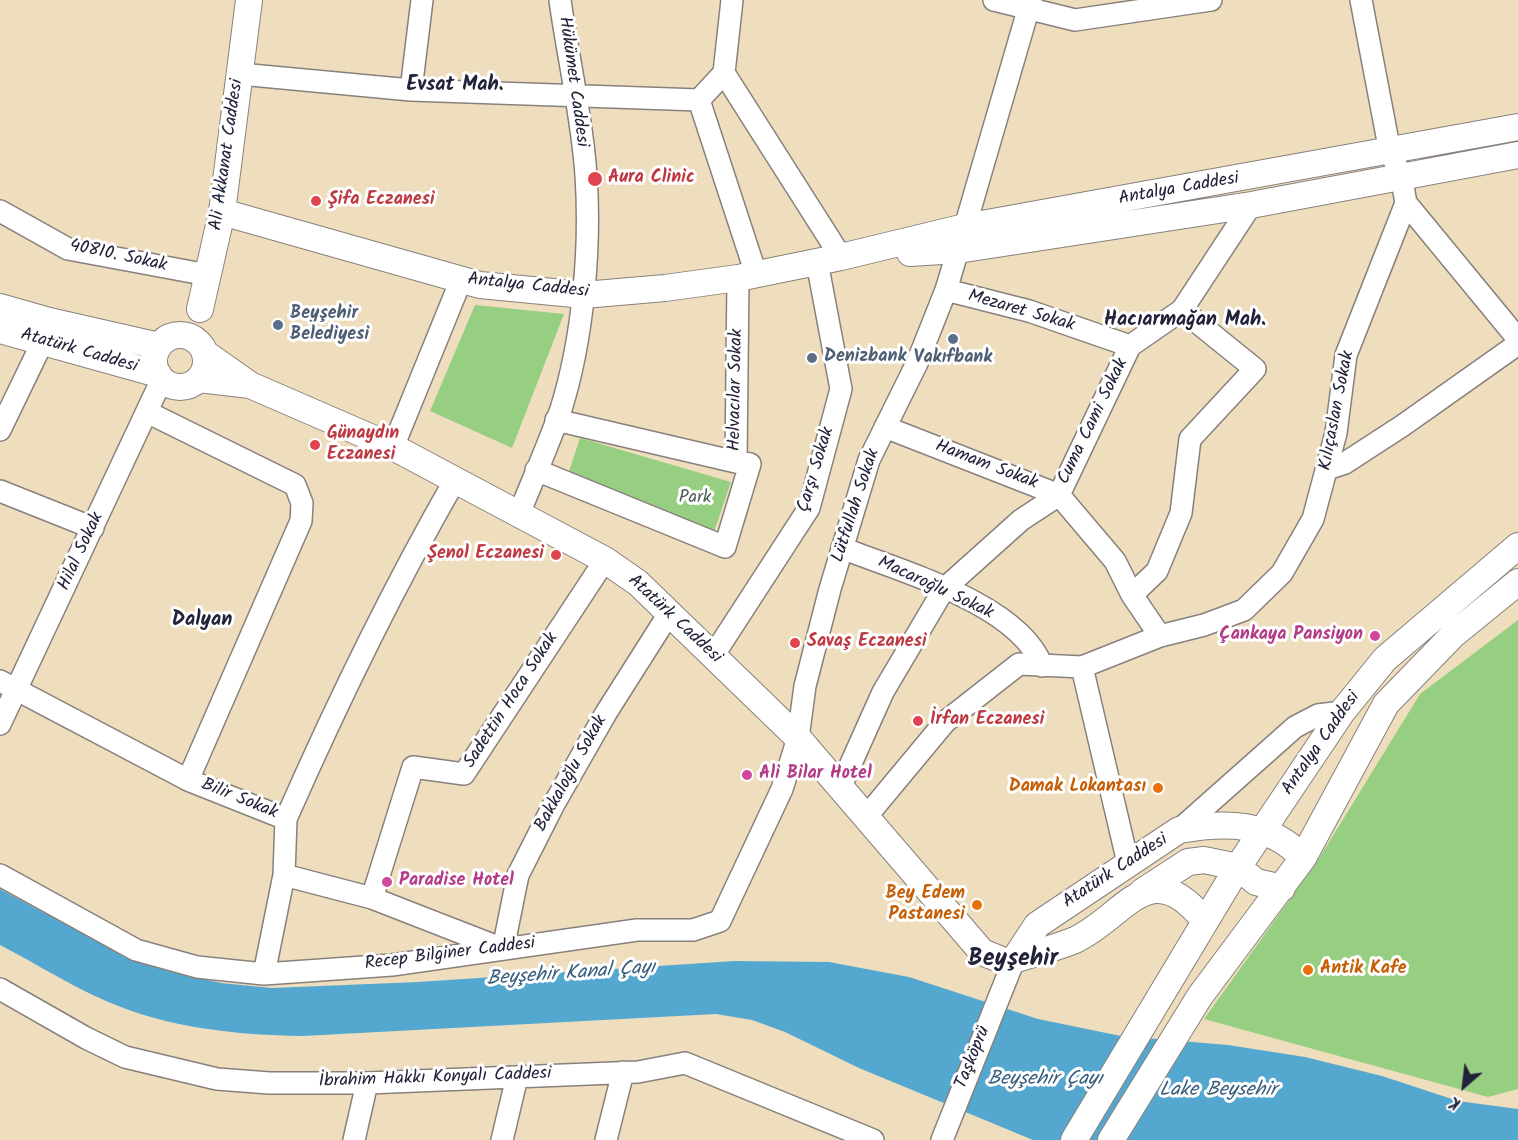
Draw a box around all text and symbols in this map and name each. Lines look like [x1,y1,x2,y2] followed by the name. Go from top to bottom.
[552,15,592,149] street label: Hükümet Caddesi
[406,75,504,99] district label: Evsat Mah.
[207,78,249,232] street label: Ali Akkanat Caddesi
[608,168,695,190] place label: Aura Clinic
[1117,169,1241,211] street label: Antalya Caddesi
[586,170,604,188] marker: Aura Clinic
[328,190,435,212] place label: Şifa Eczanesi
[309,194,323,208] marker: Şifa Eczanesi
[67,236,169,278] street label: 40810. Sokak
[466,270,590,304] street label: Antalya Caddesi
[965,286,1077,338] street label: Mezaret Sokak
[290,304,369,346] place label: Beyşehir Belediyesi
[1104,310,1266,334] district label: Hacıarmağan Mah.
[271,318,285,332] marker: Beyşehir Belediyesi
[18,325,140,379] street label: Atatürk Caddesi
[725,329,749,451] street label: Helvacılar Sokak
[946,332,960,346] marker: Vakıfbank
[824,347,906,369] place label: Denizbank
[914,348,992,370] place label: Vakıfbank
[1316,349,1360,473] street label: Kılıçaslan Sokak
[805,351,819,365] marker: Denizbank
[1054,355,1134,489] street label: Cuma Cami Sokak
[327,424,399,466] place label: Günaydın Eczanesi
[794,425,840,515] street label: Çarşı Sokak
[932,437,1040,495] street label: Hamam Sokak
[308,438,322,452] marker: Günaydın Eczanesi
[828,447,886,565] street label: Lütfullah Sokak
[679,488,711,510] park label: Park
[54,509,110,595] street label: Hilal Sokak
[427,544,544,566] place label: Şenol Eczanesi
[549,548,563,562] marker: Şenol Eczanesi
[874,553,996,625] street label: Macaroğlu Sokak
[622,571,726,669] street label: Atatürk Caddesi
[172,610,232,634] district label: Dalyan
[1219,625,1363,647] place label: Çankaya Pansiyon
[460,629,564,773] street label: Sadettin Hoca Sokak
[1368,629,1382,643] marker: Çankaya Pansiyon
[807,632,927,654] place label: Savaş Eczanesi
[788,636,802,650] marker: Savaş Eczanesi
[1278,688,1366,800] street label: Antalya Caddesi
[930,710,1044,732] place label: İrfan Eczanesi
[531,712,613,836] street label: Bakkaloğlu Sokak
[911,714,925,728] marker: İrfan Eczanesi
[759,764,872,786] place label: Ali Bilar Hotel
[740,768,754,782] marker: Ali Bilar Hotel
[198,775,280,825] street label: Bilir Sokak
[1009,777,1146,799] place label: Damak Lokantası
[1151,781,1165,795] marker: Damak Lokantası
[1059,830,1173,914] street label: Atatürk Caddesi
[399,871,514,893] place label: Paradise Hotel
[380,875,394,889] marker: Paradise Hotel
[886,884,965,926] place label: Bey Edem Pastanesi
[970,898,984,912] marker: Bey Edem Pastanesi
[363,934,537,976] street label: Recep Bilginer Caddesi
[968,947,1058,975] district label: Beyşehir
[486,957,656,993] water label: Beyşehir Kanal Çayı
[1320,959,1407,981] place label: Antik Kafe
[1301,963,1315,977] marker: Antik Kafe
[952,1024,996,1092] street label: Taşköprü
[1434,1056,1494,1116] north arrow
[318,1064,552,1094] street label: İbrahim Hakkı Konyalı Caddesi
[988,1069,1102,1093] water label: Beyşehir Çayı
[1159,1080,1277,1104] water label: Lake Beysehir
[1445,1089,1465,1116] text: K

